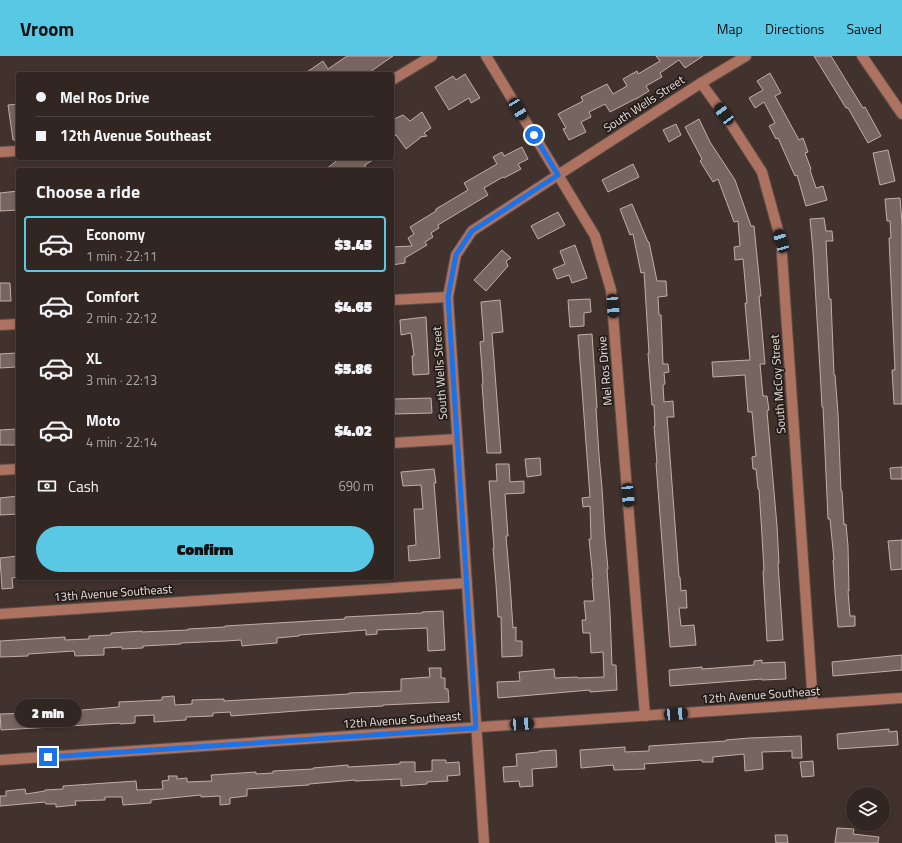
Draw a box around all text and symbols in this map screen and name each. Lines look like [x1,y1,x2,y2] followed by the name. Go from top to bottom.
[20,14,74,43] text: Vroom
[717,18,743,39] text: Map
[765,18,824,39] text: Directions
[846,18,882,39] text: Saved
[599,70,689,137] street label: South Wells Street
[60,86,149,109] text: Mel Ros Drive
[507,96,529,122] car
[712,101,736,127] car
[60,124,211,147] text: 12th Avenue Southeast
[525,126,543,144] route start
[36,178,140,205] text: Choose a ride
[86,223,145,246] text: Economy
[38,226,74,262] icon: car
[772,228,790,254] car
[335,233,372,256] text: $3.45
[86,246,157,266] text: 1 min · 22:11
[86,285,139,308] text: Comfort
[38,288,74,324] icon: car
[606,294,620,318] car
[335,295,372,318] text: $4.65
[86,308,157,328] text: 2 min · 22:12
[427,325,452,420] street label: South Wells Street
[764,333,790,434] street label: South McCoy Street
[592,336,617,407] street label: Mel Ros Drive
[86,347,102,370] text: XL
[38,350,74,386] icon: car
[335,357,372,380] text: $5.86
[86,370,157,390] text: 3 min · 22:13
[86,409,120,432] text: Moto
[38,412,74,448] icon: car
[335,419,372,442] text: $4.02
[86,432,157,452] text: 4 min · 22:14
[36,475,58,497] icon: cash
[68,475,99,498] text: Cash
[338,476,374,496] text: 690 m
[621,483,635,507] car
[36,526,374,572] button: Confirm
[53,579,174,606] street label: 13th Avenue Southeast
[701,681,822,708] street label: 12th Avenue Southeast
[15,699,81,727] callout: 2 min
[32,703,64,723] text: 2 min
[342,706,463,733] street label: 12th Avenue Southeast
[664,707,688,721] car
[510,717,534,731] car
[39,748,57,766] route end
[846,787,890,831] map controls
[846,787,890,831] button: layers

